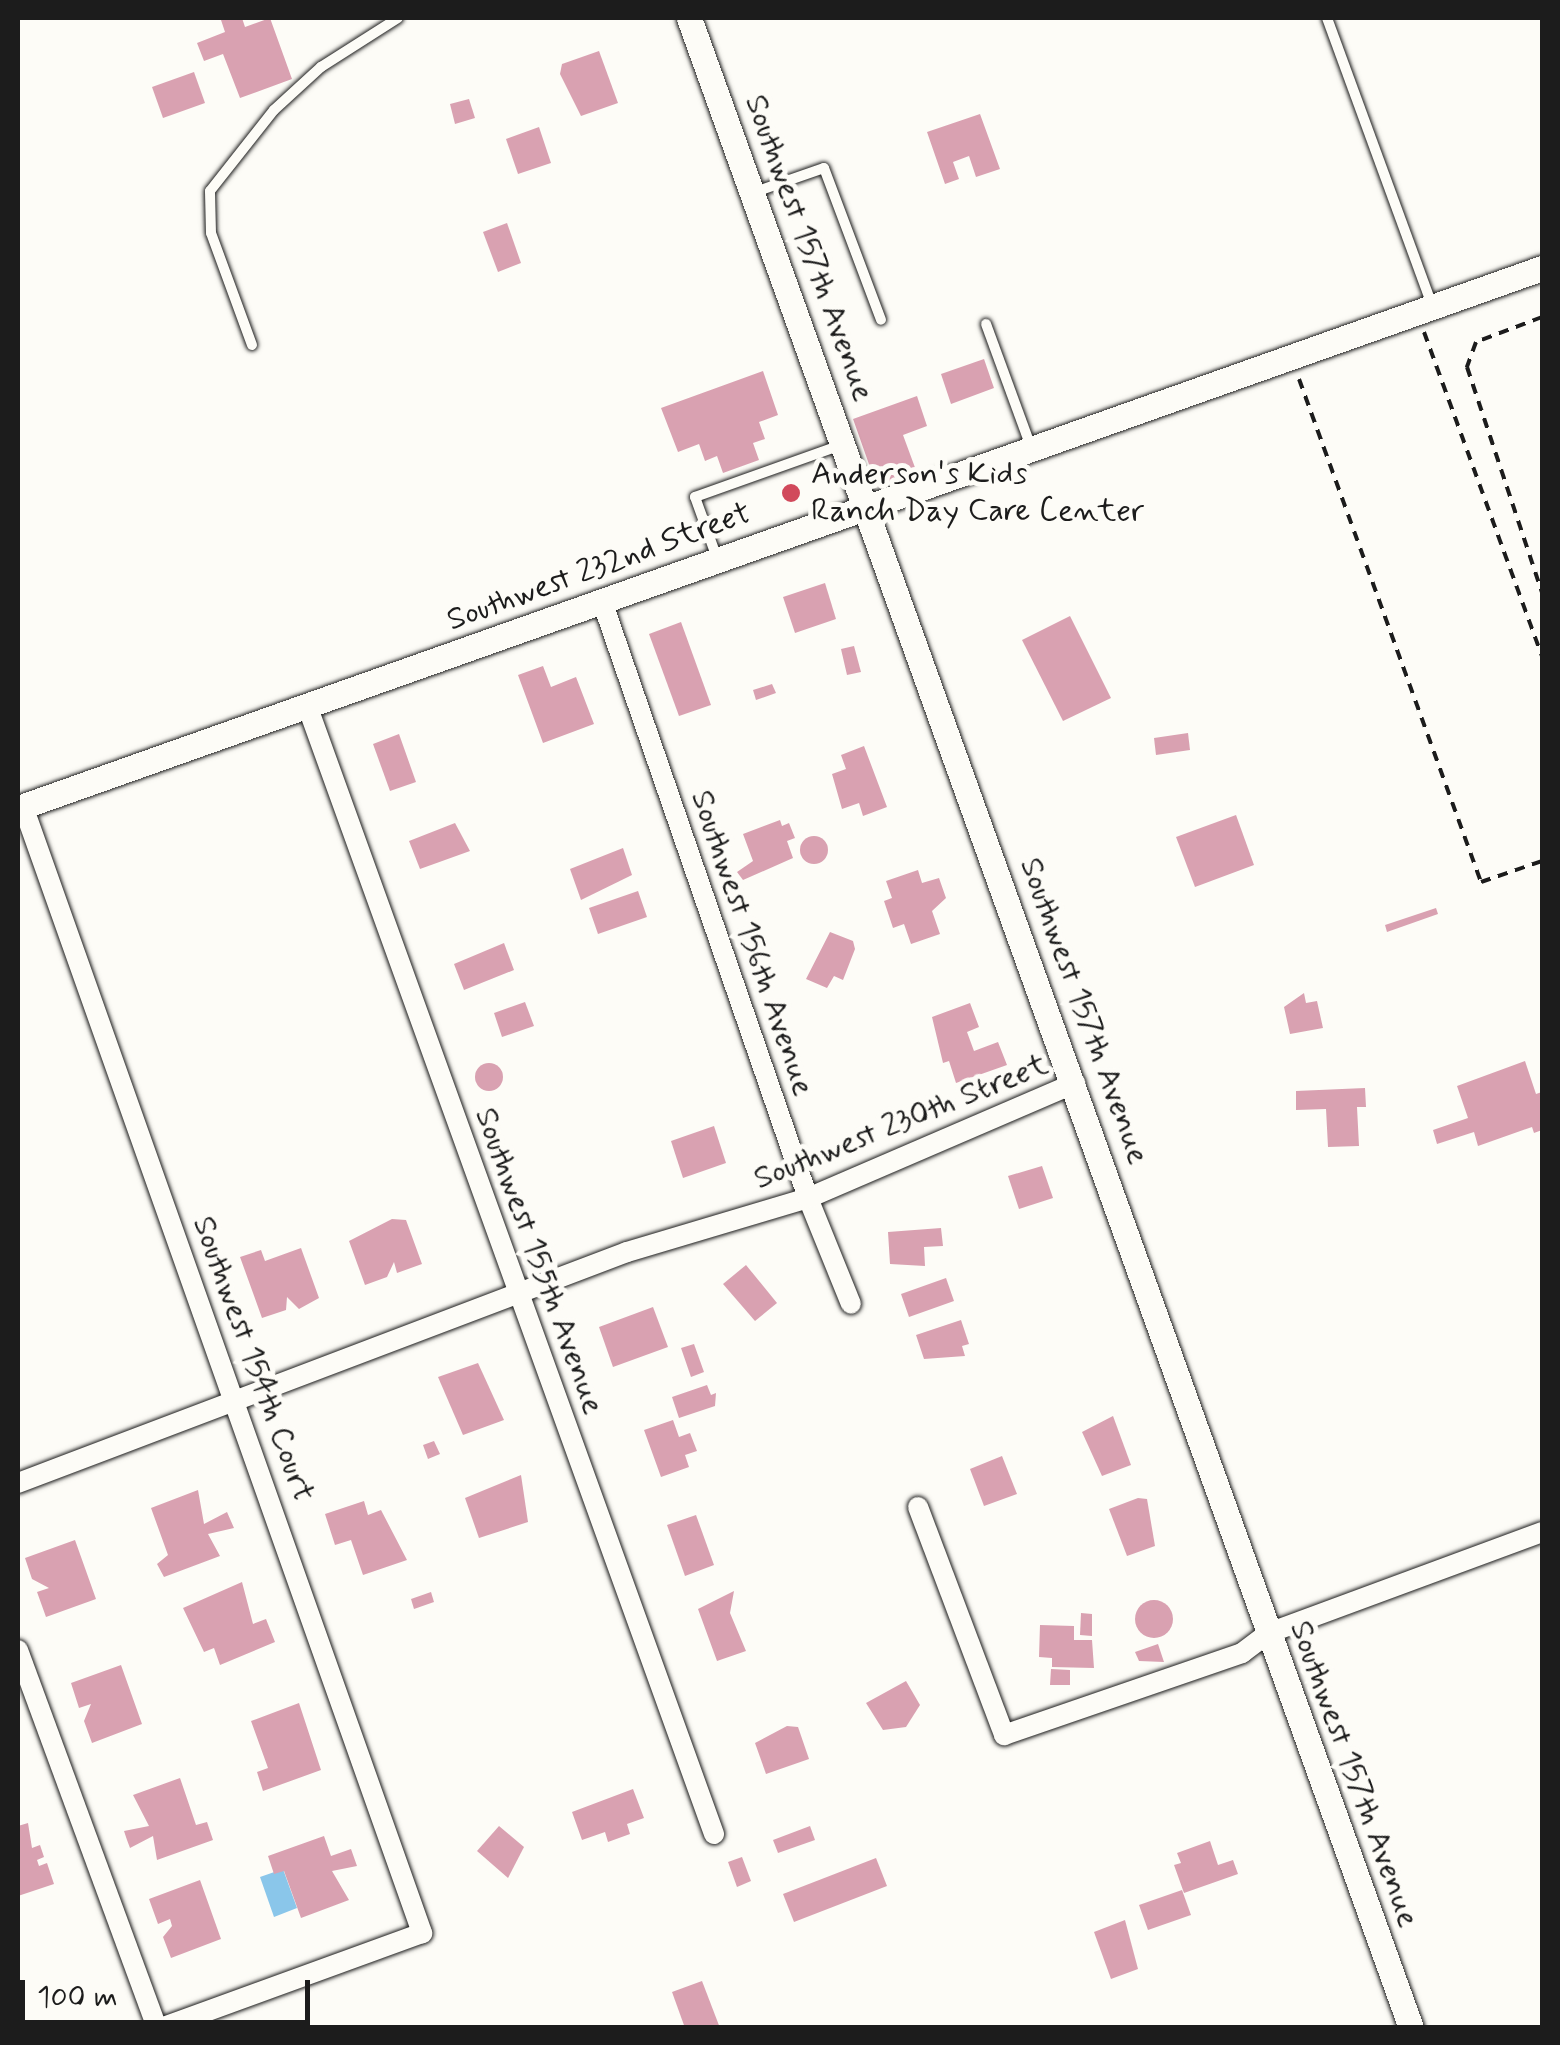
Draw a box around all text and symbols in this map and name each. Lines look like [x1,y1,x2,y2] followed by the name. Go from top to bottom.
[736,90,882,406] street label: Southwest 157th Avenue
[811,456,1142,531] place label: Anderson's Kids Ranch Day Care Center
[780,482,802,504] marker: Anderson's Kids Ranch Day Care Center
[443,494,755,640] street label: Southwest 232nd Street
[682,785,822,1101] street label: Southwest 156th Avenue
[1011,853,1157,1169] street label: Southwest 157th Avenue
[748,1045,1054,1199] street label: Southwest 230th Street
[466,1103,612,1419] street label: Southwest 155th Avenue
[184,1211,322,1507] street label: Southwest 154th Court
[1281,1616,1427,1932] street label: Southwest 157th Avenue
[25,1960,315,2022] scale bar
[37,1978,118,2017] text: 100 m

